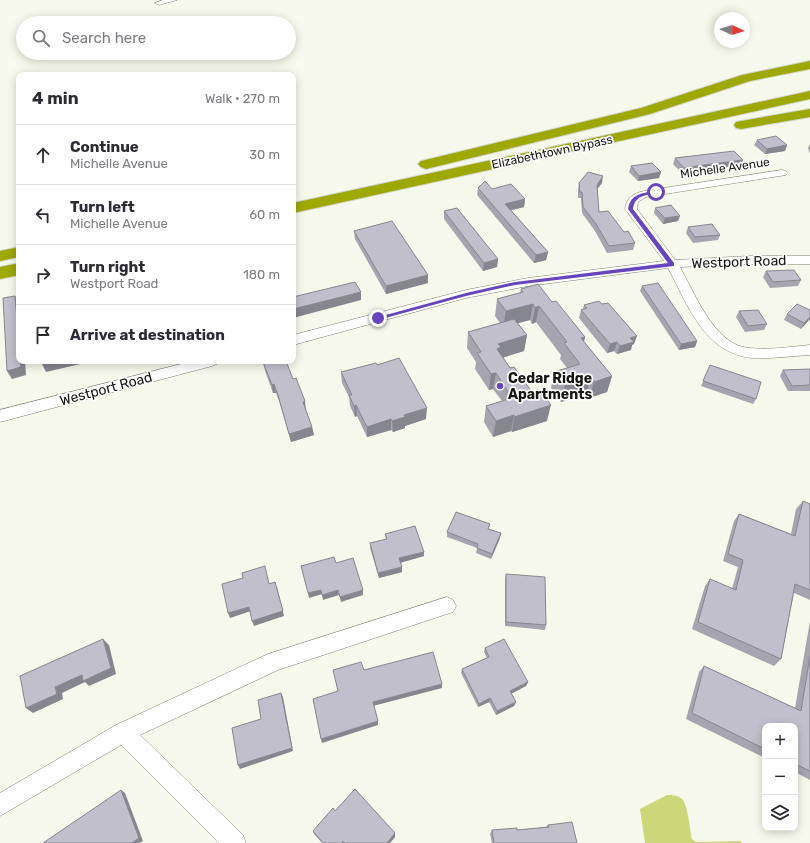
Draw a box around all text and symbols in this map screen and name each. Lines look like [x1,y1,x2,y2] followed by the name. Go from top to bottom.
[714,12,750,48] north arrow
[16,16,296,60] search box
[30,27,52,49] icon: search
[62,29,146,47] text: Search here
[32,88,79,108] text: 4 min
[205,91,280,106] text: Walk · 270 m
[490,132,614,172] street label: Elizabethtown Bypass
[70,138,139,156] text: Continue
[32,144,54,166] icon: ahead
[249,147,280,162] text: 30 m
[679,155,771,181] street label: Michelle Avenue
[70,156,168,171] text: Michelle Avenue
[647,183,665,201] route start
[70,198,135,216] text: Turn left
[32,204,54,226] icon: left
[249,207,280,222] text: 60 m
[70,216,168,231] text: Michelle Avenue
[691,252,787,272] street label: Westport Road
[70,258,145,276] text: Turn right
[32,264,54,286] icon: right
[243,267,280,282] text: 180 m
[70,276,158,291] text: Westport Road
[369,309,387,327] route end
[32,324,54,346] icon: arrive
[70,326,225,344] text: Arrive at destination
[58,368,154,410] street label: Westport Road
[508,370,593,403] place label: Cedar Ridge Apartments
[495,381,505,391] marker: Cedar Ridge Apartments
[762,723,798,831] map controls
[762,723,798,759] button: +
[762,759,798,795] button: −
[762,795,798,831] button: layers

